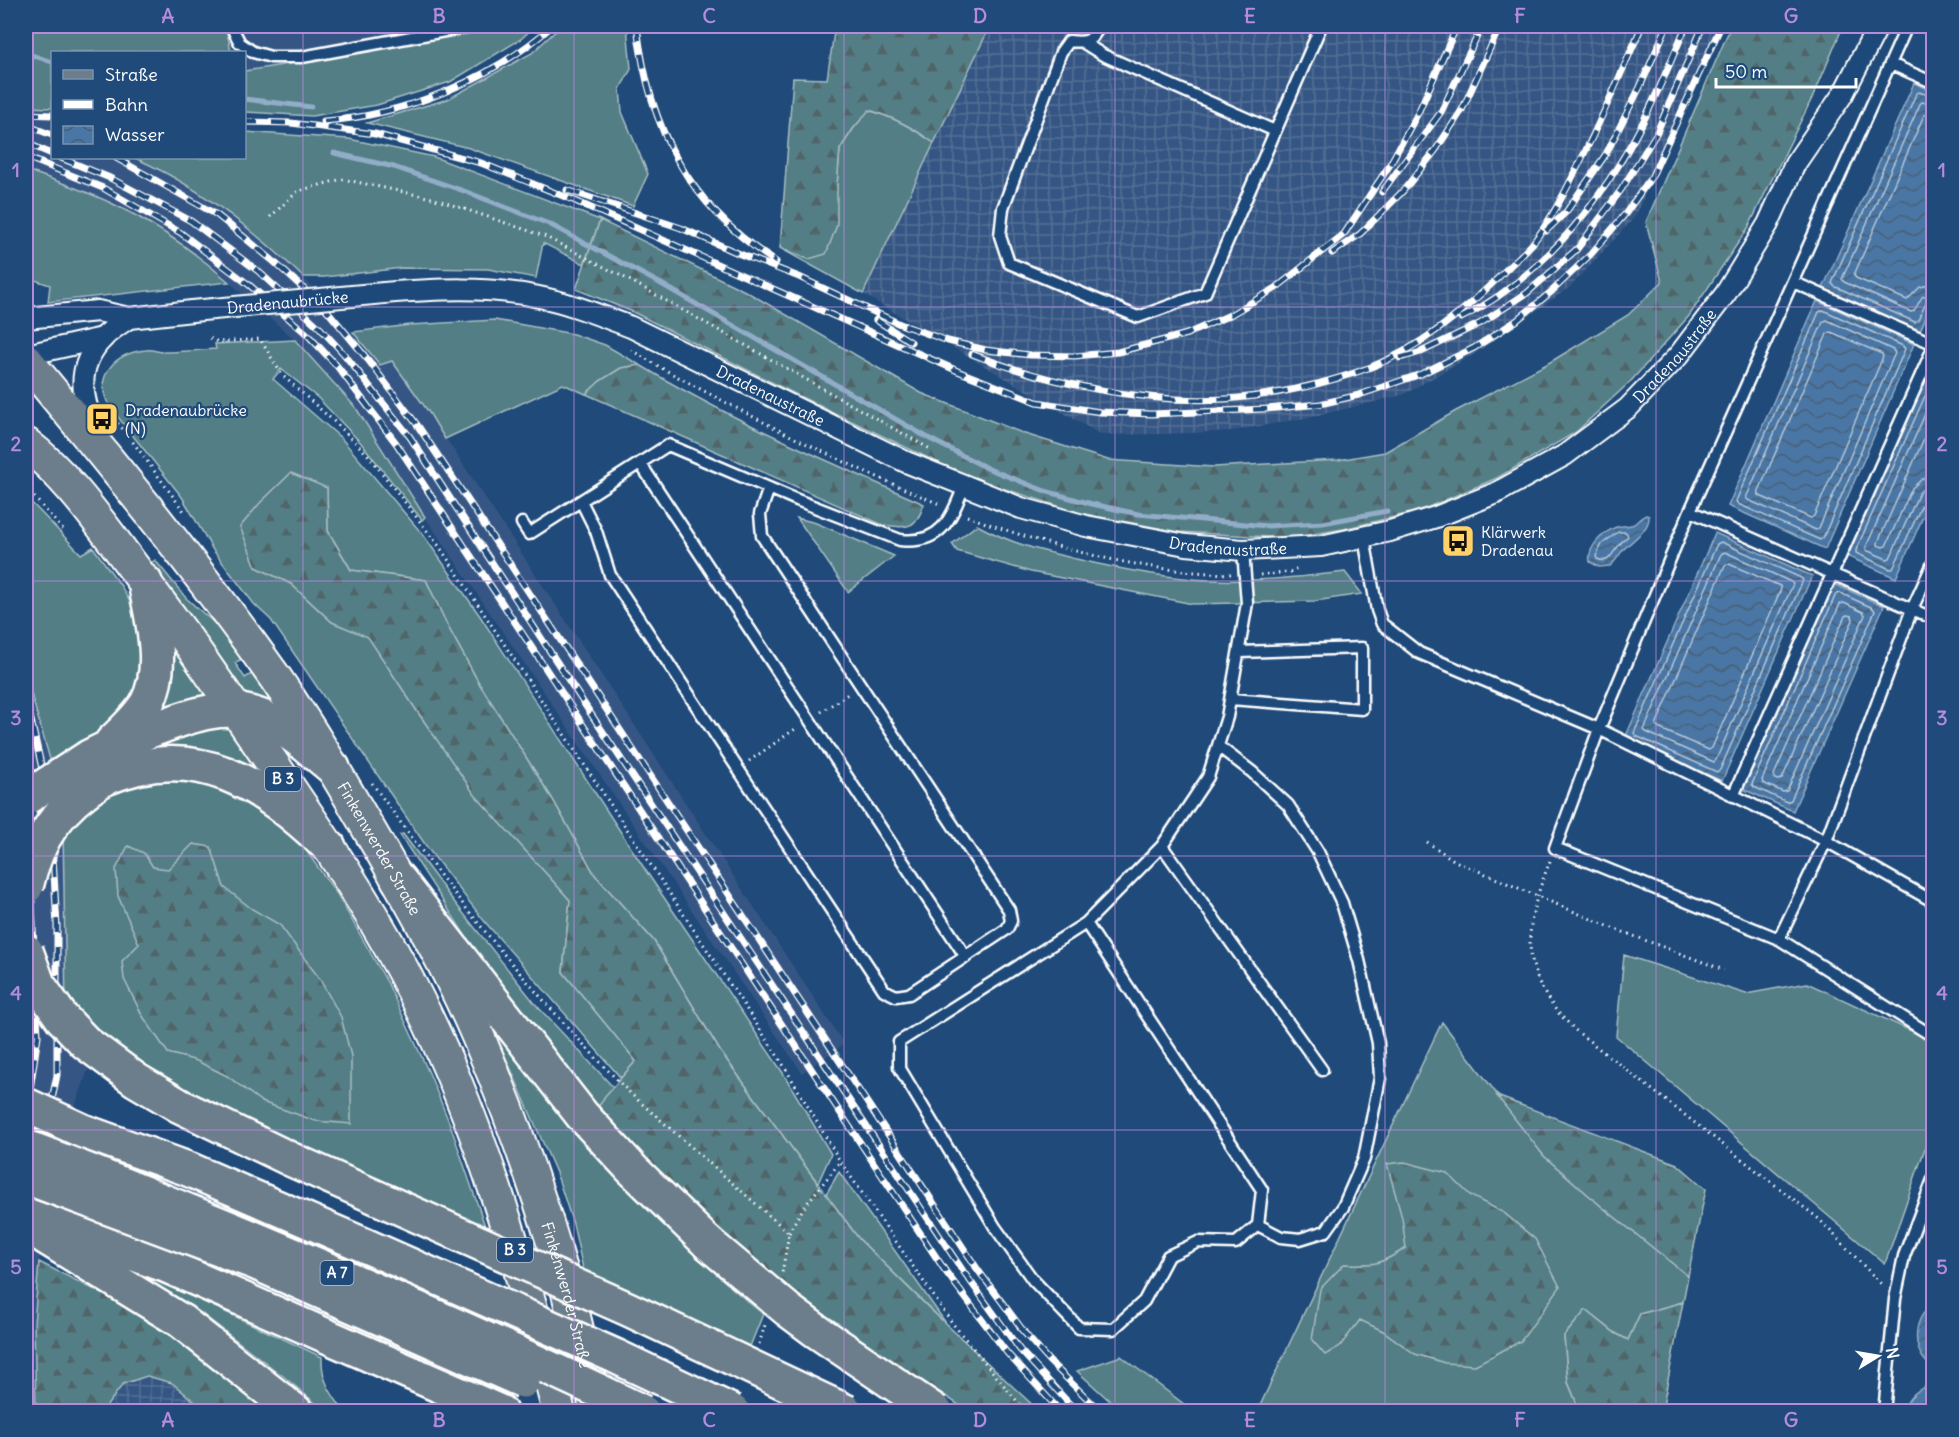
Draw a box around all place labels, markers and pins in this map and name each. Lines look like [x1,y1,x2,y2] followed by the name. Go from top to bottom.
[125,400,247,438] place label: Dradenaubrücke (N)
[84,401,120,437] bus stop icon: Dradenaubrücke (N)
[1481,522,1553,560] place label: Klärwerk Dradenau
[1440,523,1476,559] bus stop icon: Klärwerk Dradenau

